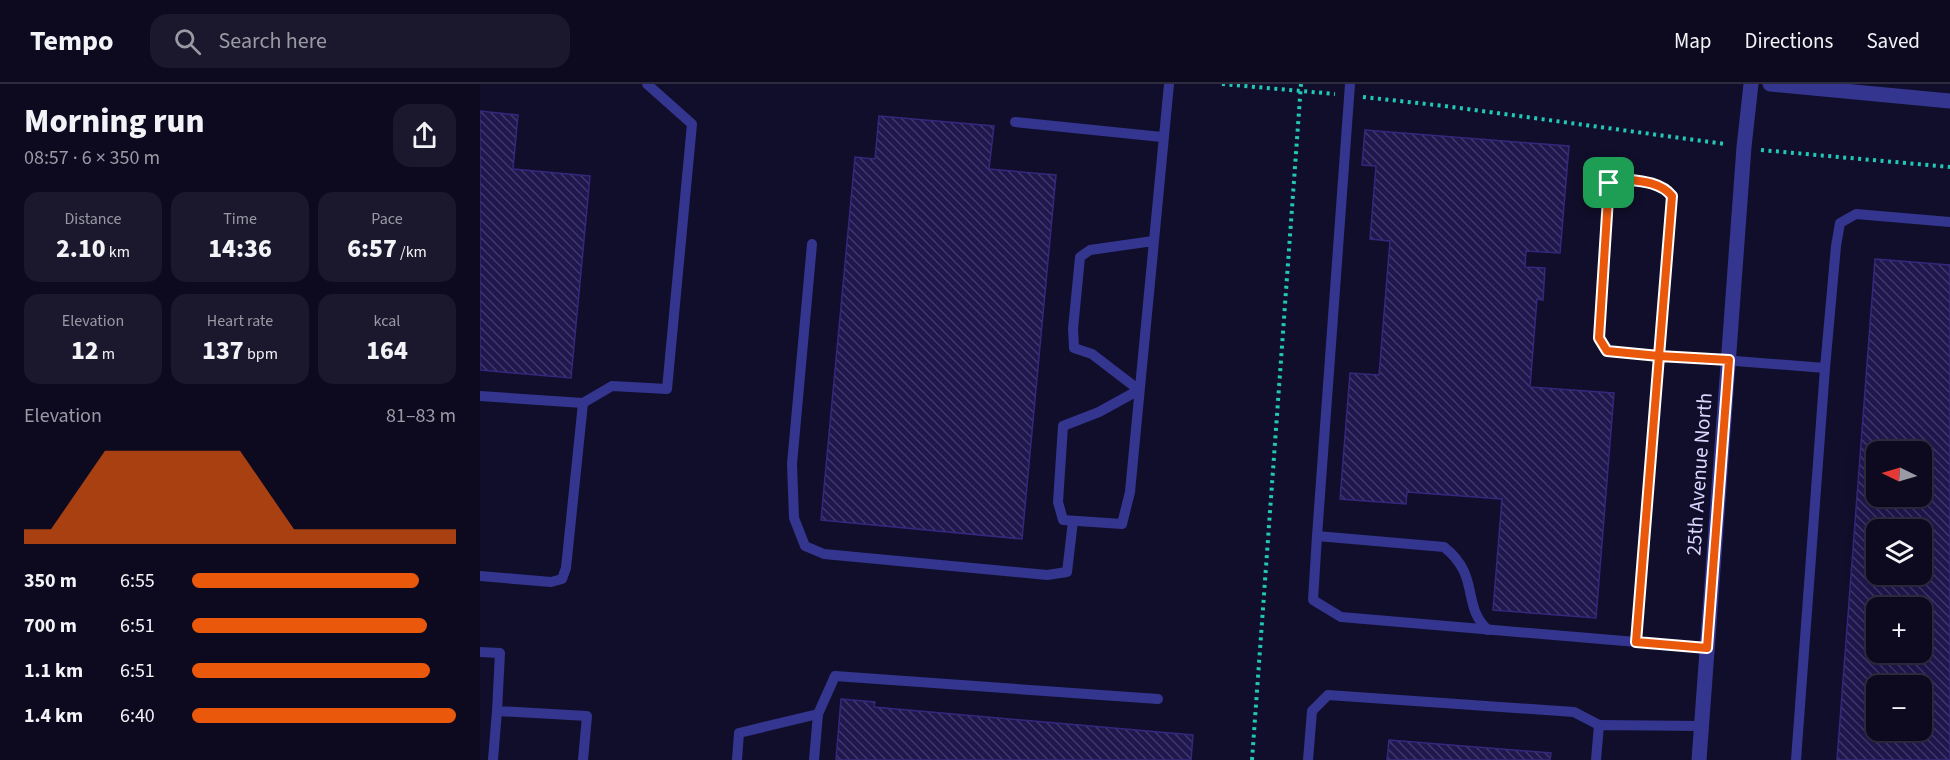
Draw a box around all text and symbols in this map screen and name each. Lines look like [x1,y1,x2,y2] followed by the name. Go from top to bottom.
[150,14,570,68] search box
[30,21,114,61] text: Tempo
[171,25,204,58] icon: search
[219,25,327,57] text: Search here
[1674,26,1712,56] text: Map
[1745,26,1833,56] text: Directions
[1866,26,1920,56] text: Saved
[24,98,204,145] text: Morning run
[393,104,456,167] button: share
[24,144,160,172] text: 08:57 · 6 × 350 m
[1583,157,1634,208] pin
[1592,166,1625,199] icon: arrive
[65,208,121,230] text: Distance
[223,208,257,230] text: Time
[371,208,403,230] text: Pace
[56,230,106,267] text: 2.10
[208,230,272,267] text: 14:36
[347,230,397,267] text: 6:57
[106,241,130,263] text: km
[397,241,427,263] text: /km
[62,310,124,332] text: Elevation
[207,310,273,332] text: Heart rate
[374,310,400,332] text: kcal
[71,332,99,369] text: 12
[202,332,244,369] text: 137
[366,332,408,369] text: 164
[99,343,115,365] text: m
[244,343,278,365] text: bpm
[1678,392,1720,556] street label: 25th Avenue North
[24,402,102,430] text: Elevation
[386,402,456,430] text: 81–83 m
[1866,441,1932,507] north arrow
[1866,441,1932,741] map controls
[1866,519,1932,585] button: layers
[24,567,77,595] text: 350 m
[120,567,155,595] text: 6:55
[1866,597,1932,663] button: +
[24,612,77,640] text: 700 m
[120,612,155,640] text: 6:51
[24,657,83,685] text: 1.1 km
[120,657,155,685] text: 6:51
[1866,675,1932,741] button: −
[24,702,83,730] text: 1.4 km
[120,702,155,730] text: 6:40

